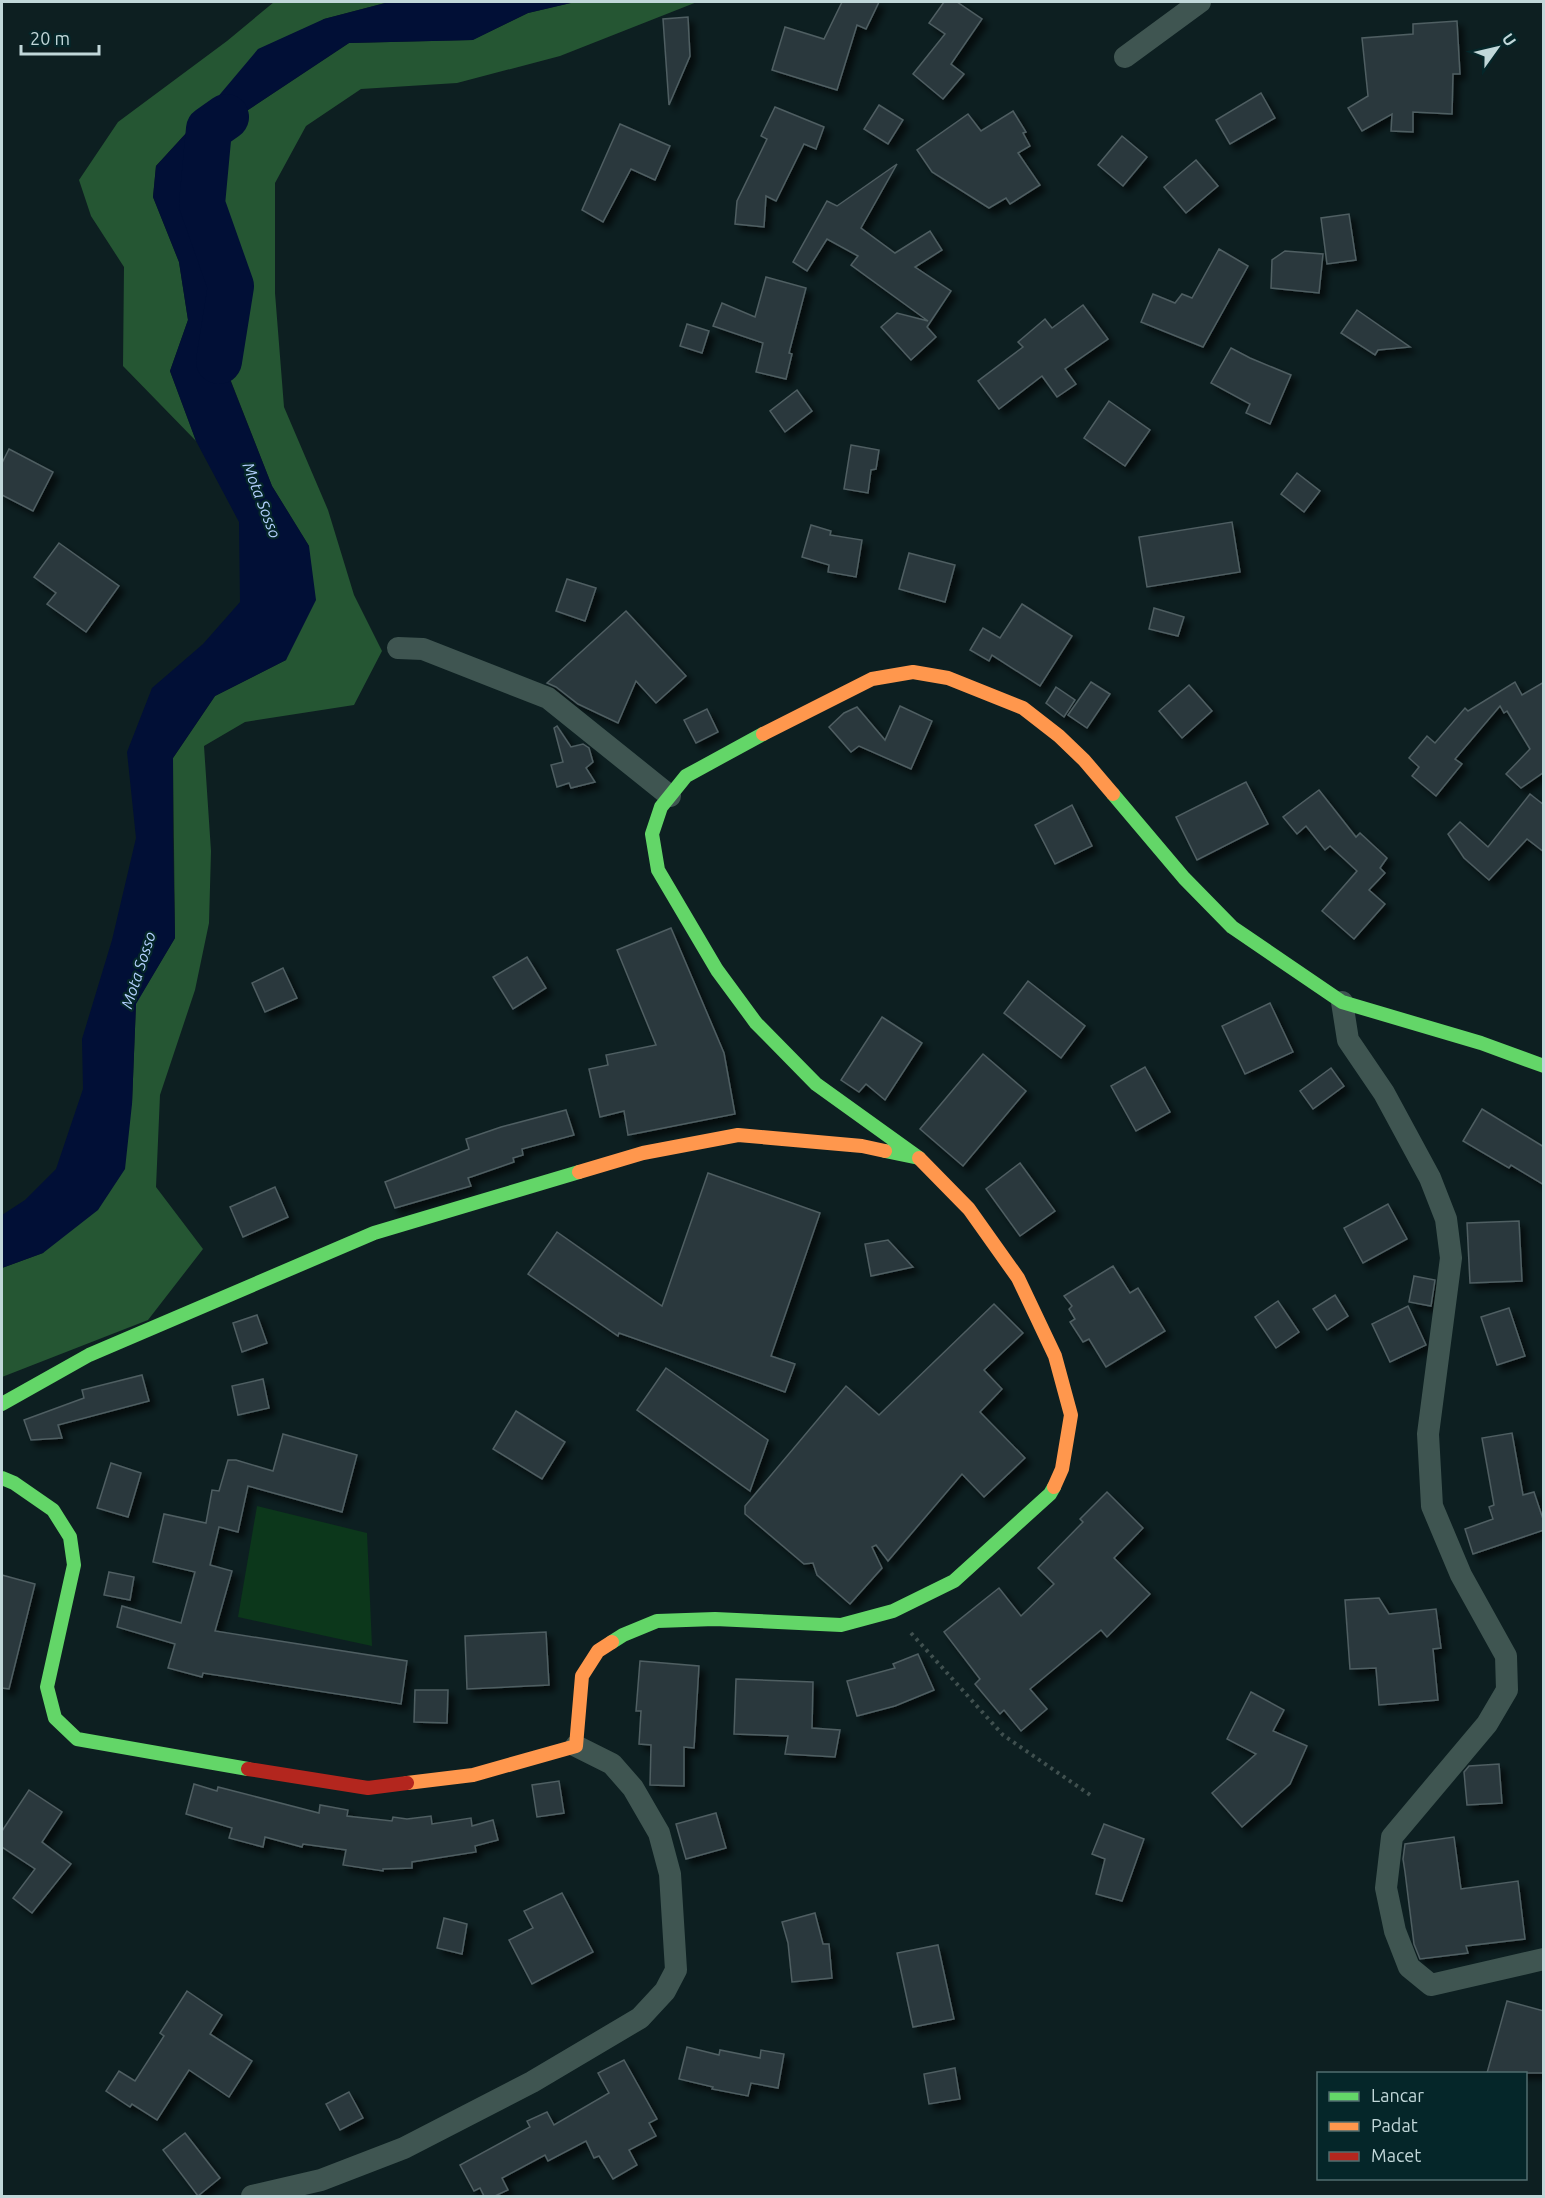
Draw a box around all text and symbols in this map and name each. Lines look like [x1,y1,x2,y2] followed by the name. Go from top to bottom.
[21,18,99,56] scale bar
[1467,18,1527,78] north arrow
[30,28,70,48] text: 20 m
[1499,30,1520,49] text: U
[239,460,285,541] water label: Mota Sosso
[117,929,159,1011] water label: Mota Sosso
[1317,2072,1527,2180] legend
[1371,2085,1424,2105] text: Lancar
[1371,2115,1418,2135] text: Padat
[1371,2145,1421,2165] text: Macet

